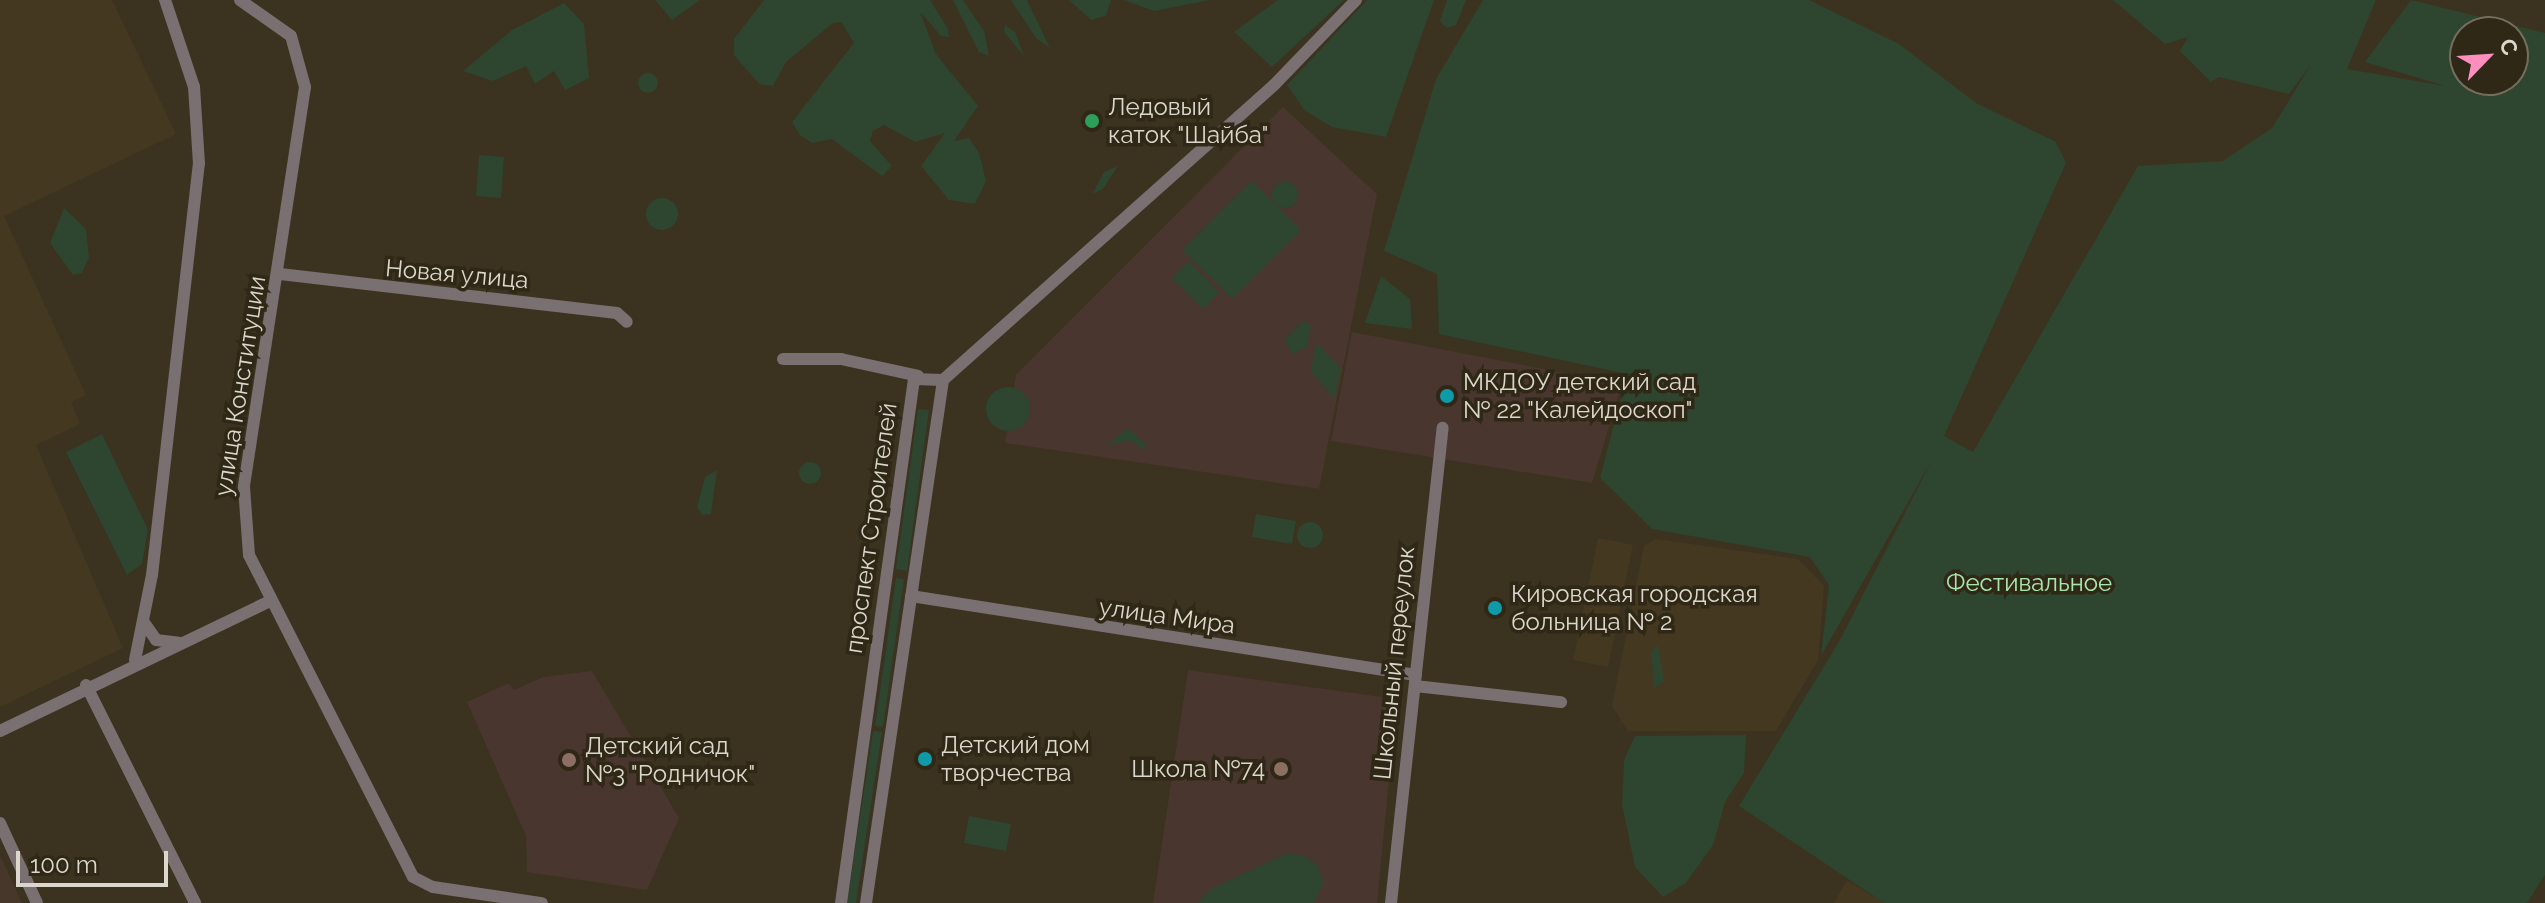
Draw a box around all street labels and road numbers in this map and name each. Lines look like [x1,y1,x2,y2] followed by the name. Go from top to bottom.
[384,253,530,295] street label: Новая улица
[208,274,272,498] street label: улица Конституции
[839,401,903,655] street label: проспект Строителей
[1367,545,1421,781] street label: Школьный переулок
[1097,592,1237,640] street label: улица Мира

